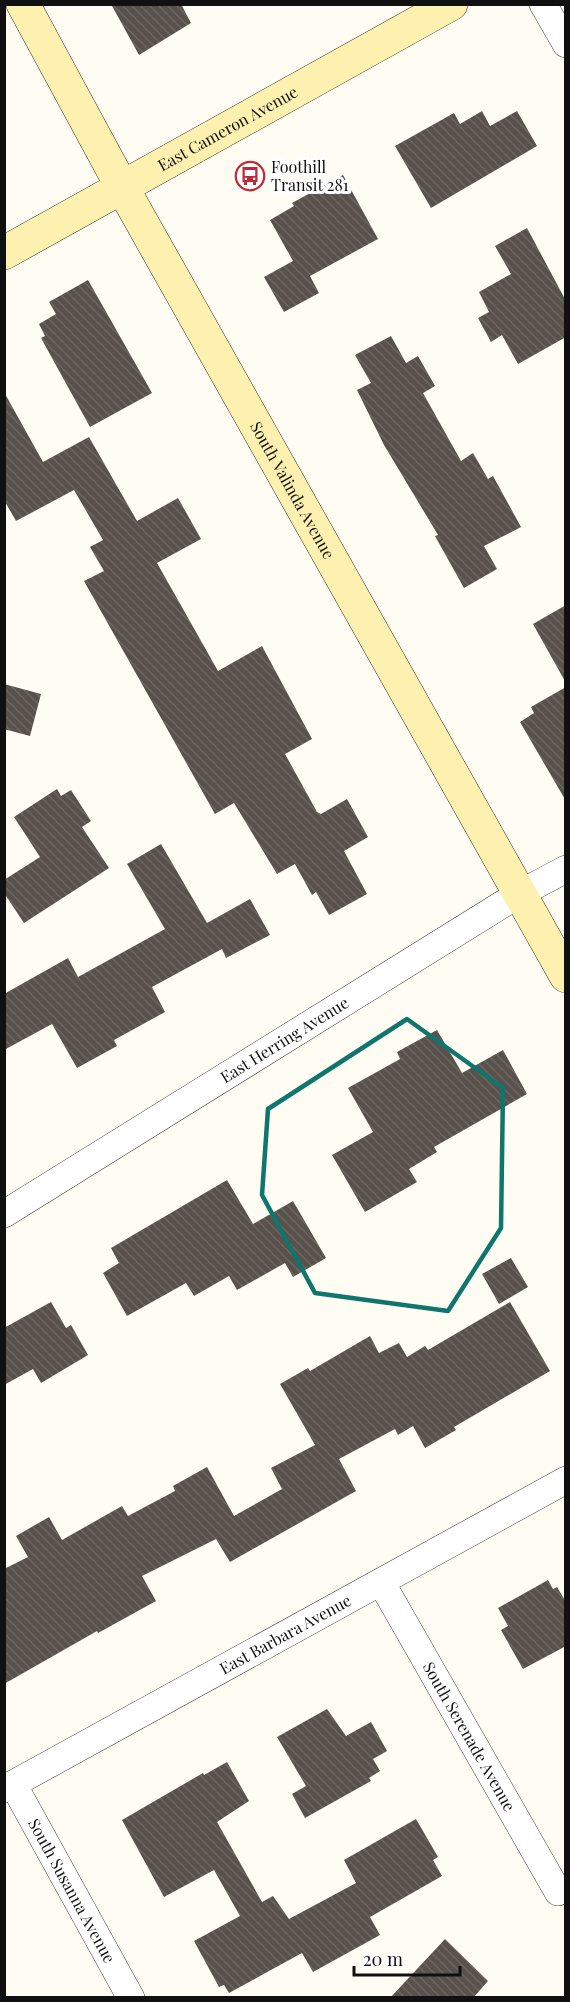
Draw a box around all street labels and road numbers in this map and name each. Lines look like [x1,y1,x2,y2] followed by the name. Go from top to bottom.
[154,81,301,175] street label: East Cameron Avenue
[246,417,340,562] street label: South Valinda Avenue
[216,992,352,1087] street label: East Herring Avenue
[215,1589,355,1679] street label: East Barbara Avenue
[419,1658,521,1815] street label: South Serenade Avenue
[24,1815,121,1967] street label: South Susanna Avenue

